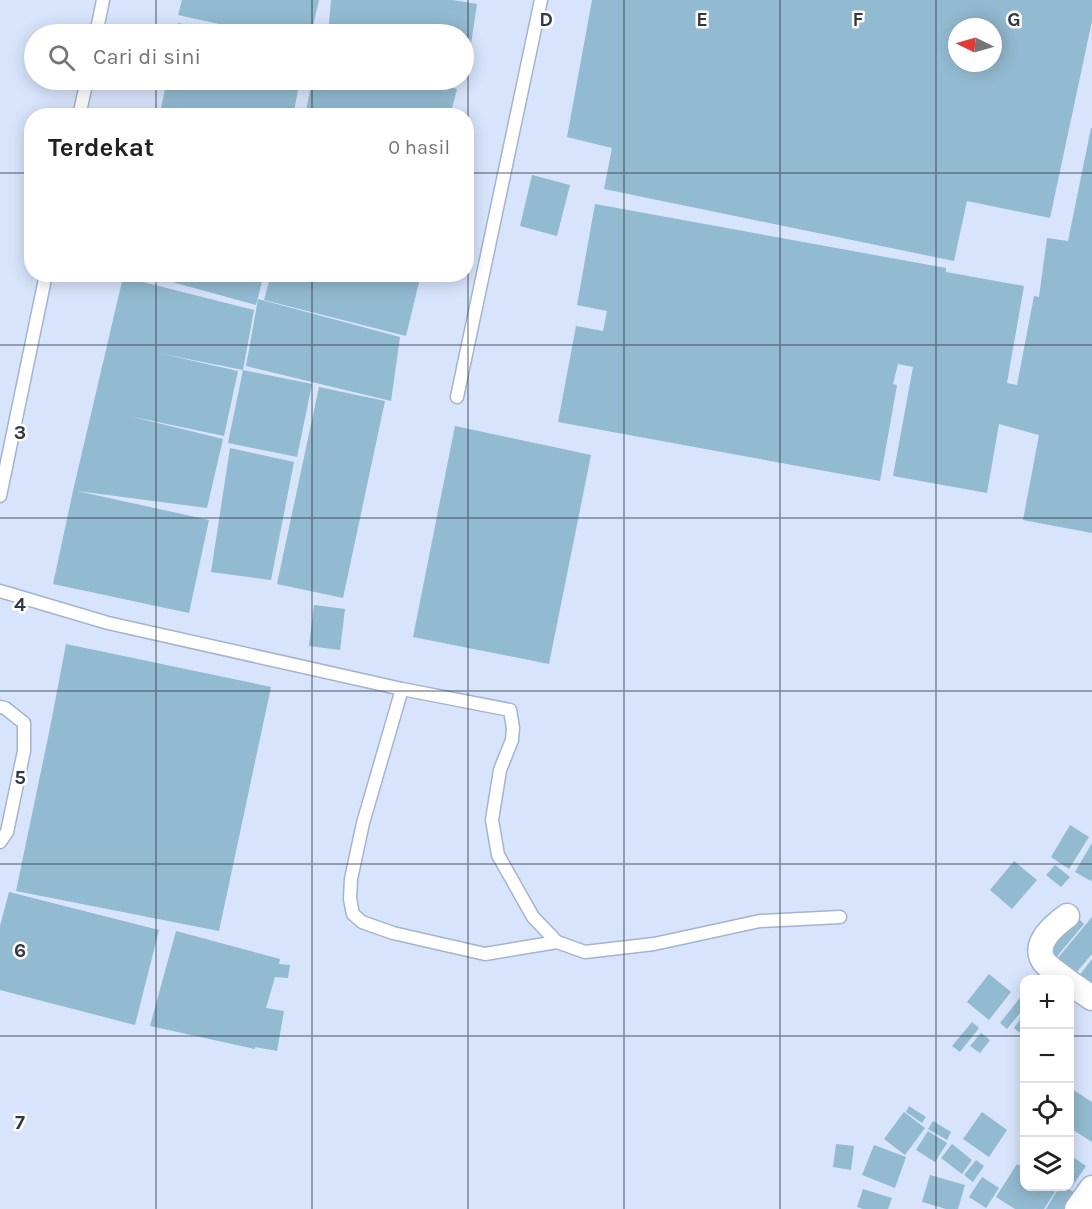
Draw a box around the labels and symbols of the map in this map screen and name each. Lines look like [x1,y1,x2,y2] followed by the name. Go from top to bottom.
[539,8,553,31] text: D
[696,8,708,31] text: E
[853,8,864,31] text: F
[1007,8,1021,31] text: G
[948,18,1002,72] north arrow
[14,421,26,444] text: 3
[14,593,26,616] text: 4
[14,766,26,789] text: 5
[14,939,26,962] text: 6
[15,1111,25,1134] text: 7

